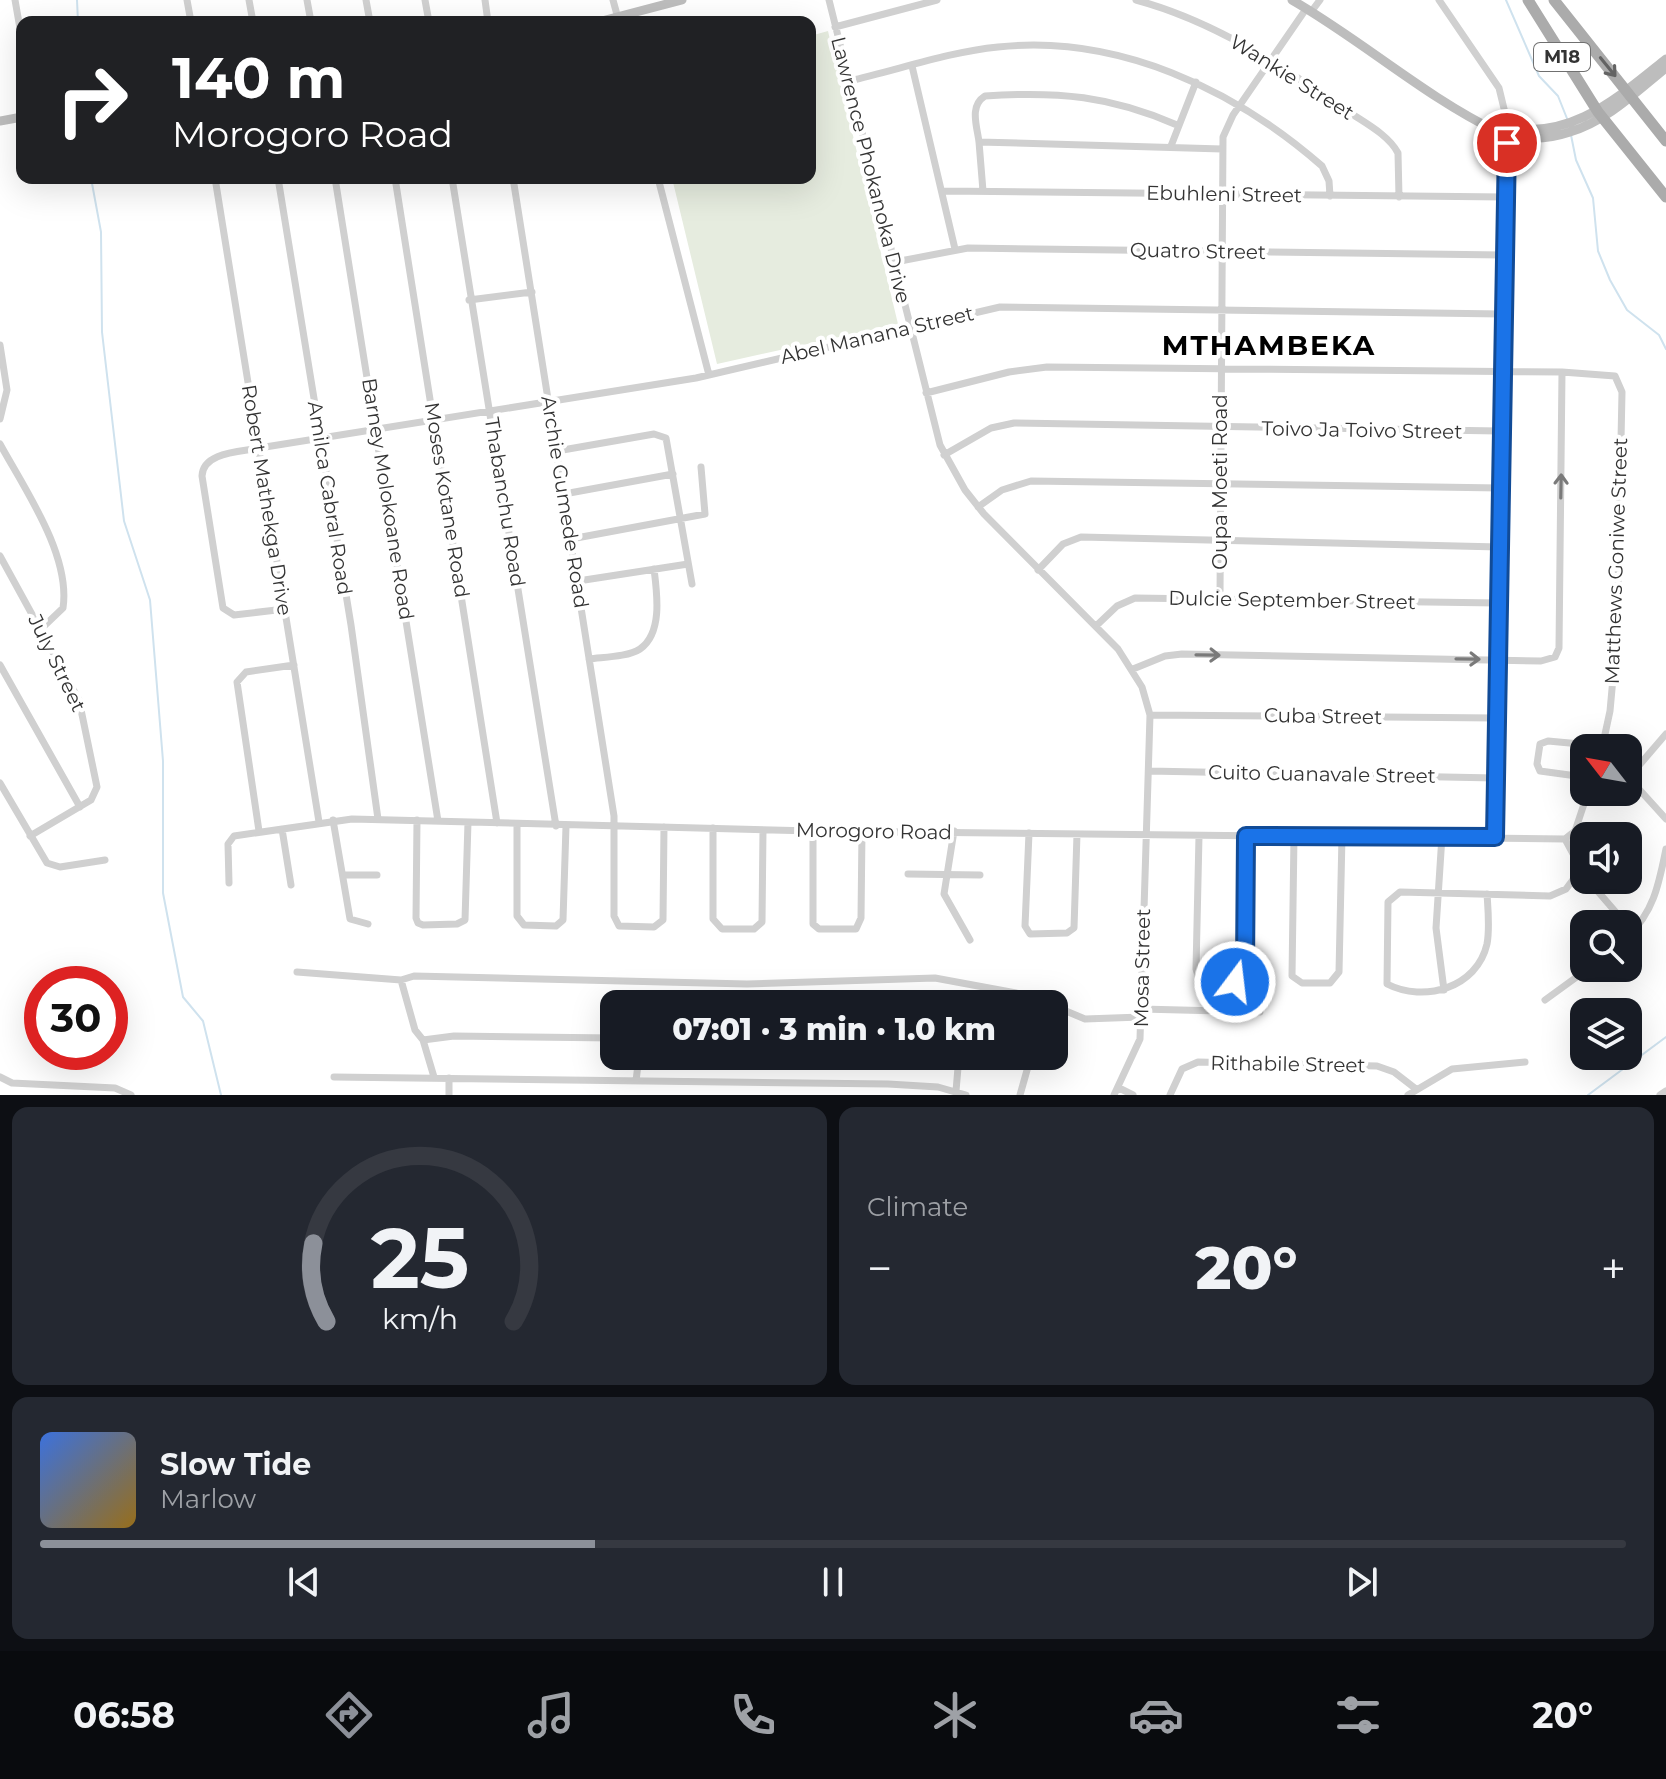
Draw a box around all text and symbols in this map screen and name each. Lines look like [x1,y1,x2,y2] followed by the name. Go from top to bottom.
[1226,29,1358,125] street label: Wankie Street
[826,34,916,306] street label: Lawrence Phokanoka Drive
[1534,43,1590,71] road number: M18
[172,44,345,112] text: 140 m
[40,48,144,152] icon: right
[1598,57,1616,78] one-way arrow
[1473,109,1541,177] pin
[172,112,453,156] text: Morogoro Road
[1485,121,1529,165] icon: arrive
[1146,181,1302,207] street label: Ebuhleni Street
[1130,238,1266,264] street label: Quatro Street
[778,301,976,369] street label: Abel Manana Street
[1162,328,1376,362] district label: MTHAMBEKA
[357,376,419,622] street label: Barney Molokoane Road
[237,383,297,617] street label: Robert Mathekga Drive
[536,394,594,610] street label: Archie Gumede Road
[1208,394,1232,570] street label: Oupa Moeti Road
[303,399,357,597] street label: Amilca Cabral Road
[420,401,474,599] street label: Moses Kotane Road
[480,416,530,588] street label: Thabanchu Road
[1261,416,1463,444] street label: Toivo Ja Toivo Street
[1600,437,1632,685] street label: Matthews Goniwe Street
[1553,473,1569,500] one-way arrow
[1168,586,1416,614] street label: Dulcie September Street
[23,610,91,716] street label: July Street
[1194,647,1221,663] one-way arrow
[1454,651,1481,667] one-way arrow
[1264,703,1382,729] street label: Cuba Street
[1570,734,1642,806] north arrow
[1570,734,1642,1070] map controls
[1208,760,1436,788] street label: Cuito Cuanavale Street
[796,818,952,844] street label: Morogoro Road
[1570,822,1642,894] button: sound
[1129,908,1155,1028] street label: Mosa Street
[1570,910,1642,982] button: search
[1193,940,1277,1024] position arrow
[24,966,128,1070] speed limit sign: 30
[1570,998,1642,1070] button: layers
[672,1011,996,1048] text: 07:01 · 3 min · 1.0 km
[1210,1051,1366,1077] street label: Rithabile Street
[867,1191,968,1223] text: Climate
[370,1207,469,1309] text: 25
[1195,1231,1298,1304] text: 20°
[867,1241,892,1295] text: −
[1601,1241,1626,1295] text: +
[381,1301,458,1336] text: km/h
[160,1446,311,1483] text: Slow Tide
[160,1483,256,1515] text: Marlow
[282,1560,326,1604] icon: previous
[811,1560,855,1604] icon: pause
[1340,1560,1384,1604] icon: next
[321,1687,377,1743] icon: directions
[523,1687,579,1743] icon: music
[725,1687,781,1743] icon: phone
[927,1687,983,1743] icon: climate
[1128,1687,1184,1743] icon: car
[1330,1687,1386,1743] icon: filters
[73,1693,175,1737] text: 06:58
[1532,1693,1593,1737] text: 20°

